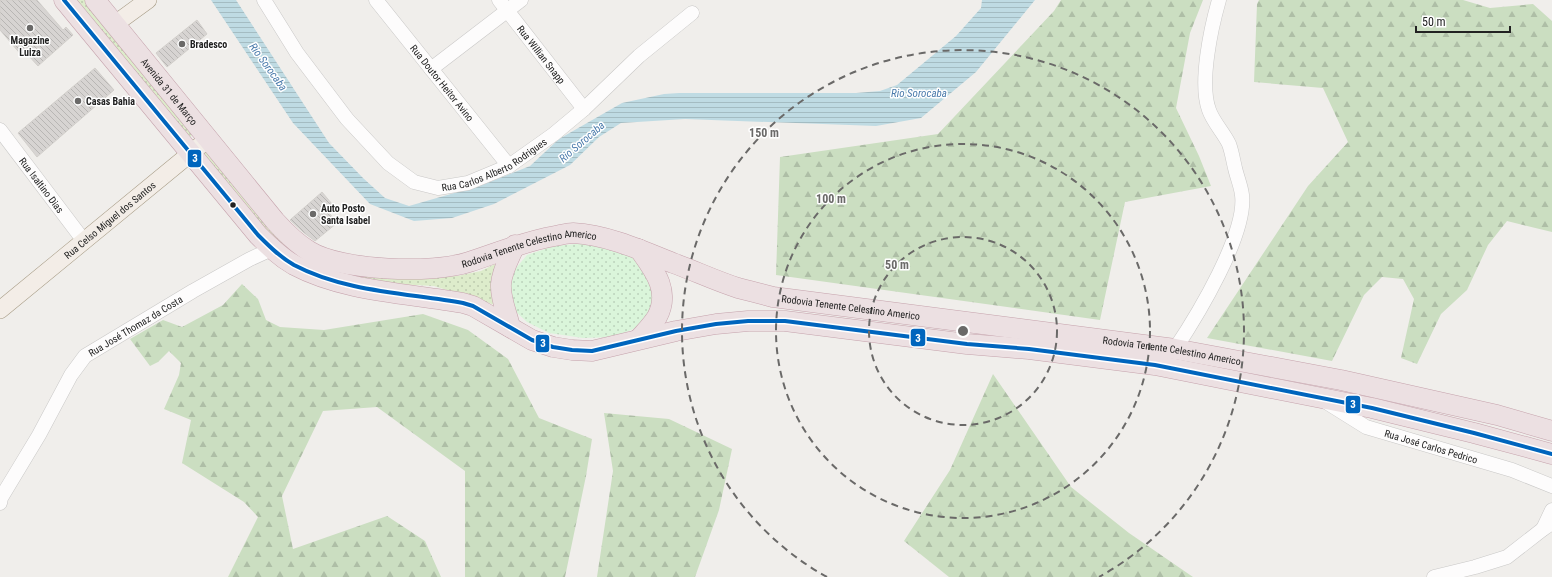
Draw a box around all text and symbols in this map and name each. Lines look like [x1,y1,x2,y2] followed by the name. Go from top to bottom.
[1416,8,1510,34] scale bar
[1422,15,1446,29] text: 50 m
[25,23,35,33] marker: Magazine Luiza
[515,23,568,86] street label: Rua Willian Snapp
[11,35,50,58] place label: Magazine Luiza
[177,39,187,49] marker: Bradesco
[190,39,227,50] place label: Bradesco
[246,41,290,93] water label: Rio Sorocaba
[408,42,476,123] street label: Rua Doutor Heitor Avino
[139,56,200,127] street label: Avenida 31 de Março
[891,87,947,100] water label: Rio Sorocaba
[73,96,83,106] marker: Casas Bahia
[86,96,135,107] place label: Casas Bahia
[557,119,607,165] water label: Rio Sorocaba
[749,126,779,140] text: 150 m
[441,135,549,193] street label: Rua Carlos Alberto Rodrigues
[187,149,202,168] line badge: 3
[192,152,198,165] text: 3
[17,155,66,215] street label: Rua Isaltino Dias
[62,179,158,261] street label: Rua Celso Miguel dos Santos
[816,192,846,206] text: 100 m
[228,200,238,210] unlabelled marker
[321,203,370,226] place label: Auto Posto Santa Isabel
[308,209,318,219] marker: Auto Posto Santa Isabel
[460,227,598,269] street label: Rodovia Tenente Celestino Americo
[885,258,909,272] text: 50 m
[86,293,184,358] street label: Rua José Thomaz da Costa
[781,293,921,321] street label: Rodovia Tenente Celestino Americo
[956,324,970,338] centre of rings
[910,328,926,347] line badge: 3
[915,332,921,345] text: 3
[535,334,550,353] line badge: 3
[1102,334,1242,367] street label: Rodovia Tenente Celestino Americo
[540,337,546,350] text: 3
[1345,395,1361,414] line badge: 3
[1350,398,1356,411] text: 3
[1383,427,1479,465] street label: Rua José Carlos Pedrico

